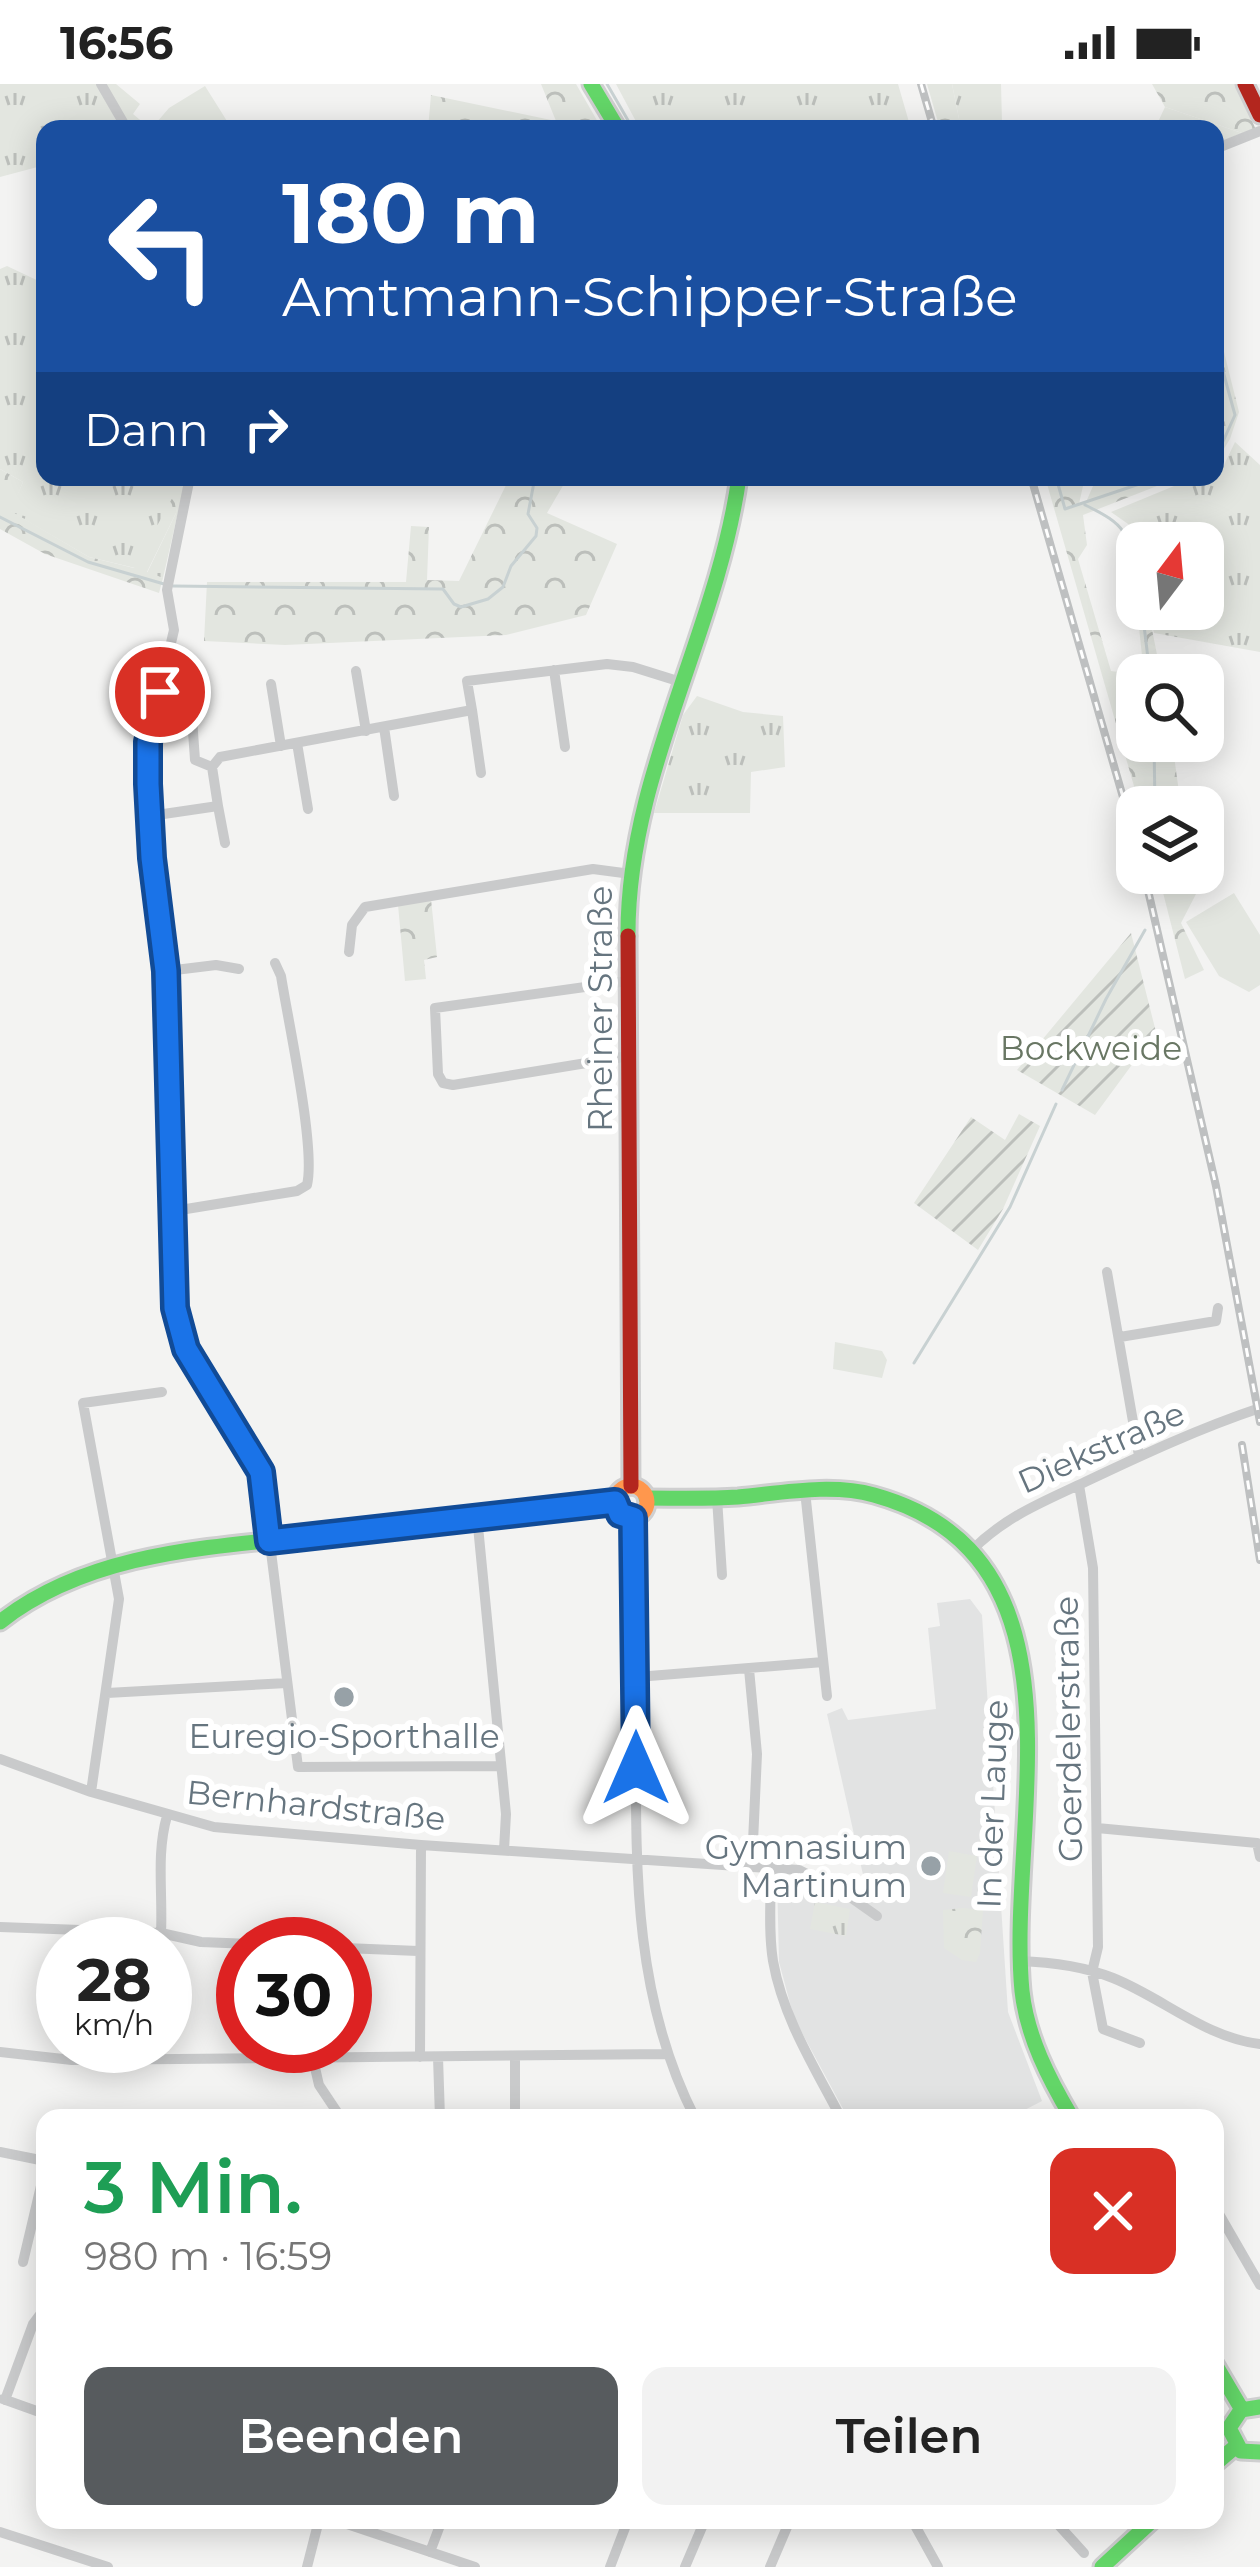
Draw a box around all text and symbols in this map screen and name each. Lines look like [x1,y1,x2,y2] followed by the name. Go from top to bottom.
[60,15,174,70] text: 16:56
[282,162,539,264] text: 180 m
[84,168,240,324] icon: left
[282,264,1018,330] text: Amtmann-Schipper-Straße
[233,396,299,462] icon: right
[84,402,209,457] text: Dann
[1116,522,1224,630] north arrow
[1116,522,1224,894] map controls
[109,641,211,743] pin
[1116,654,1224,762] button: search
[127,659,193,725] icon: arrive
[1116,786,1224,894] button: layers
[580,886,620,1132] street label: Rheiner Straße
[1000,1028,1182,1068] park label: Bockweide
[1012,1393,1190,1501] street label: Diekstraße
[1046,1596,1090,1862] street label: Goerdelerstraße
[331,1684,357,1710] marker: Euregio-Sporthalle
[968,1699,1016,1909] street label: In der Lauge
[573,1705,699,1831] position arrow
[188,1716,500,1756] place label: Euregio-Sporthalle
[185,1772,447,1838] street label: Bernhardstraße
[705,1827,907,1905] place label: Gymnasium Martinum
[918,1853,944,1879] marker: Gymnasium Martinum
[216,1917,372,2073] speed limit sign: 30
[77,1943,152,2016] text: 28
[74,2006,154,2043] text: km/h
[84,2143,302,2231] text: 3 Min.
[1050,2148,1176,2274] button: close
[84,2232,332,2280] text: 980 m · 16:59
[84,2367,618,2505] button: Beenden
[642,2367,1176,2505] button: Teilen

